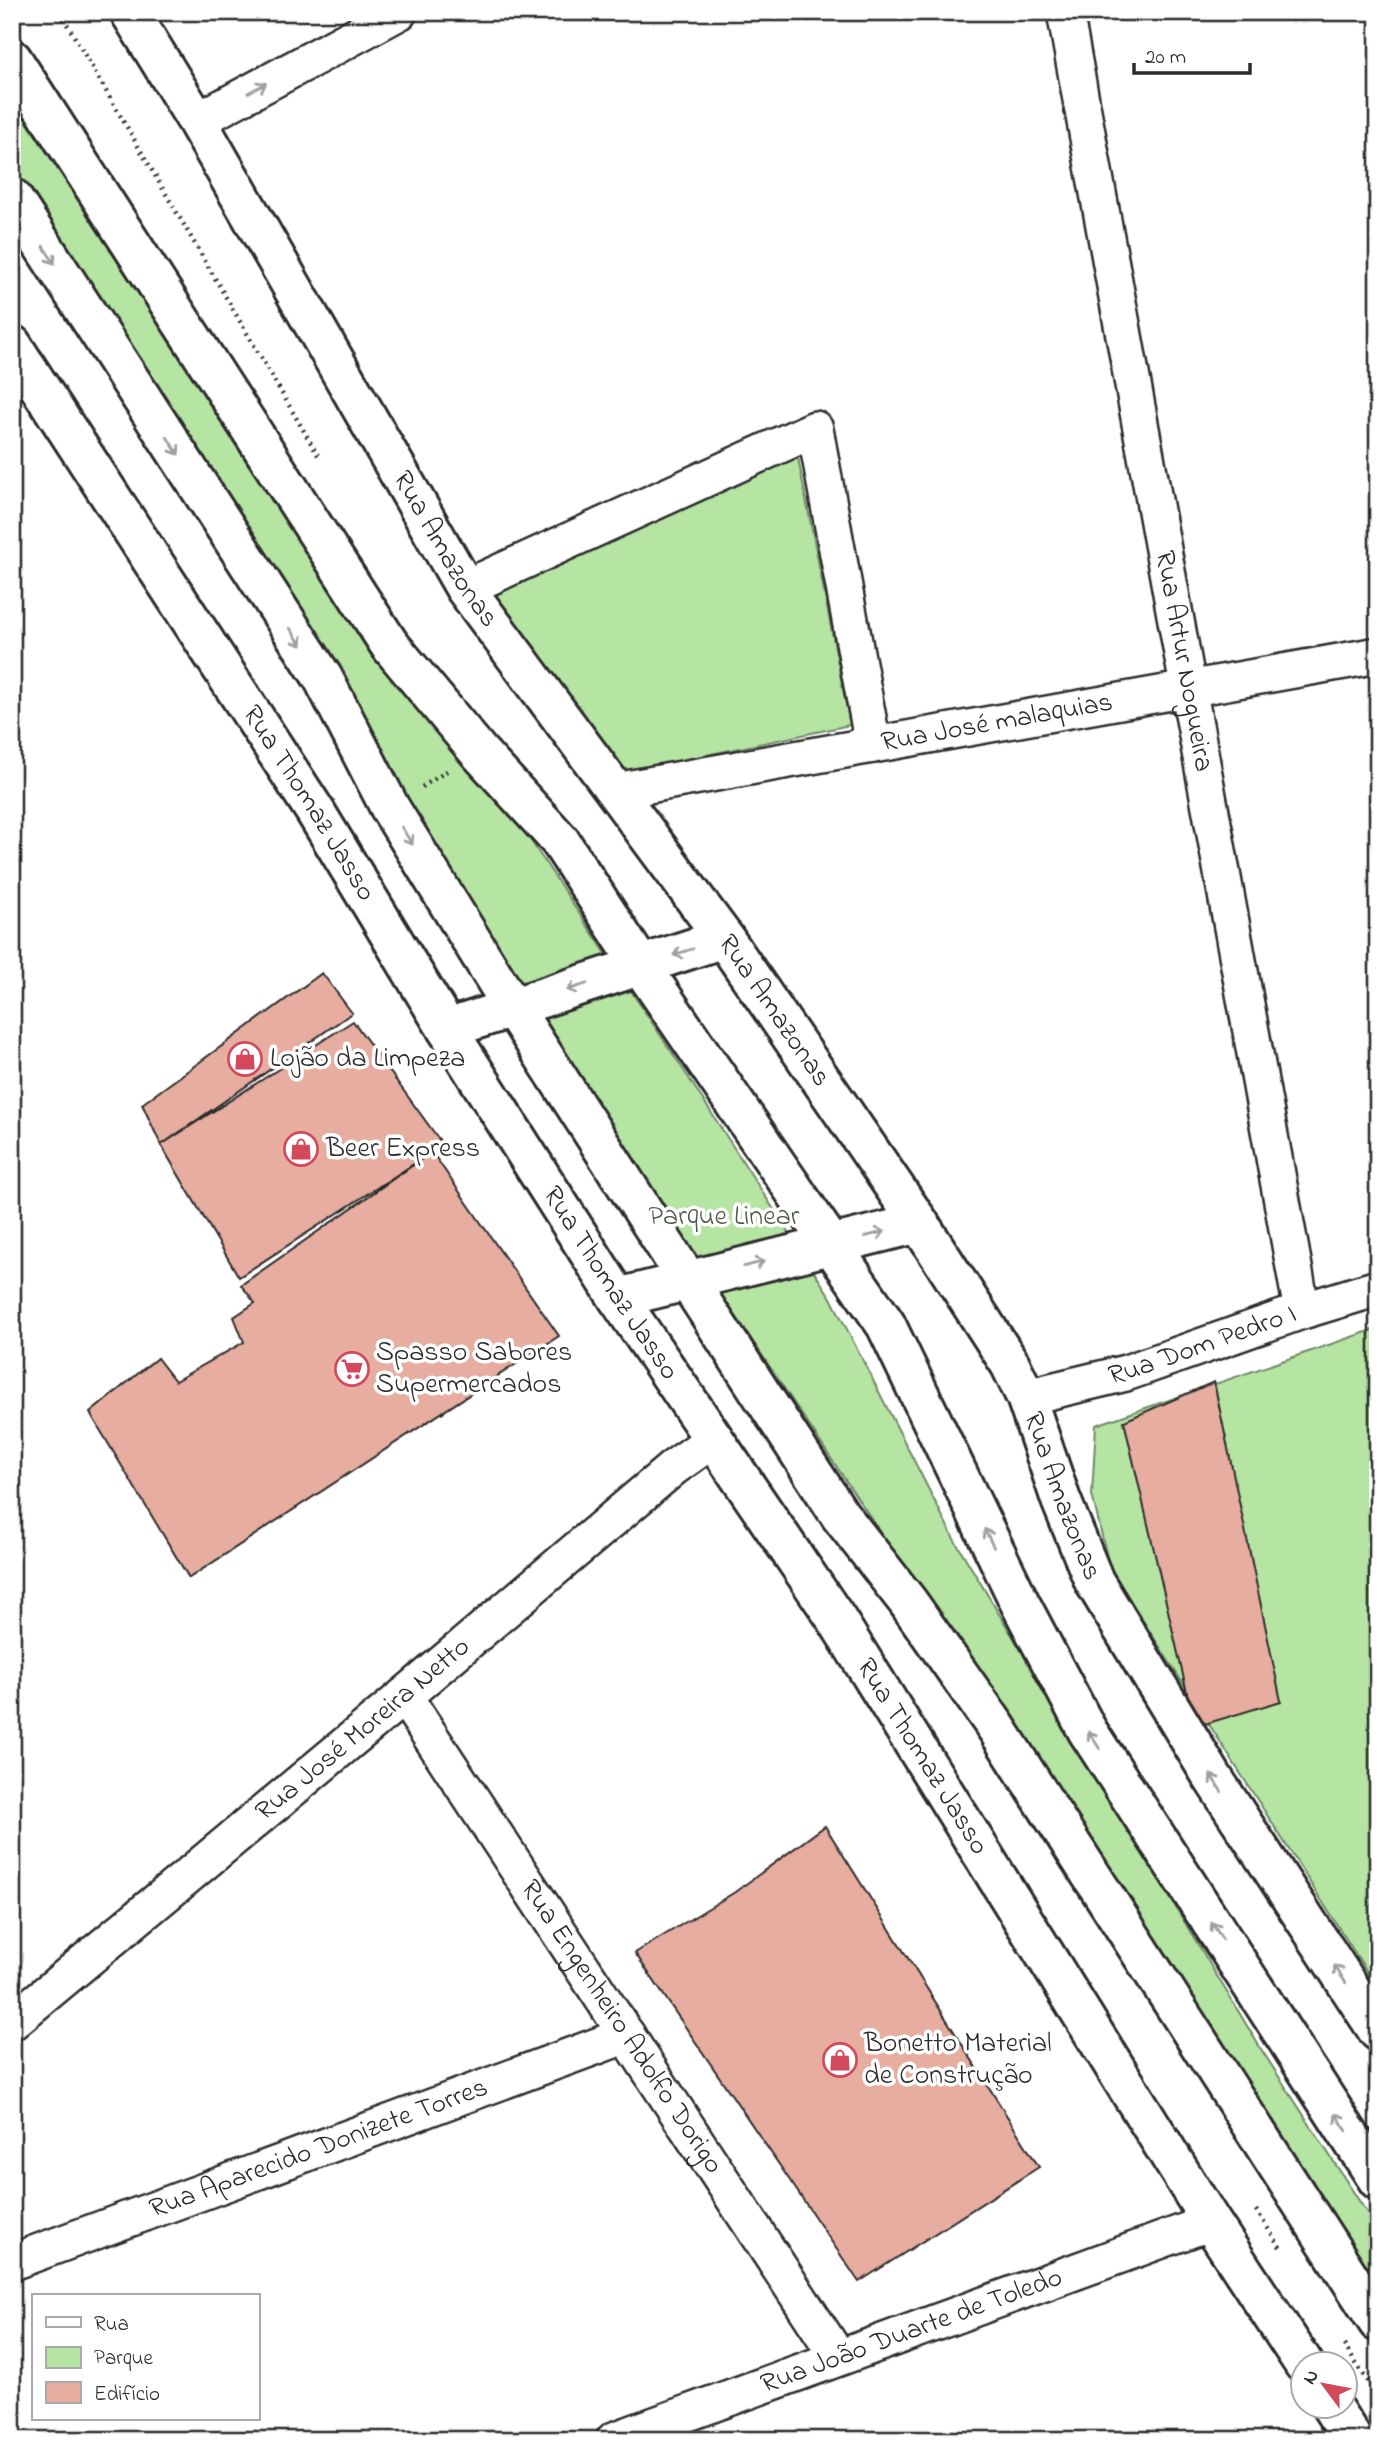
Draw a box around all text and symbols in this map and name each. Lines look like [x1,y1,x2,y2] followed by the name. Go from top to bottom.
[1134,32,1250,76] scale bar
[1145,43,1186,73] text: 20 m
[246,81,267,95] one-way arrow
[42,245,57,264] one-way arrow
[165,436,180,455] one-way arrow
[382,463,508,637] street label: Rua Amazonas
[1143,547,1224,775] street label: Rua Artur Nogueira
[289,627,304,646] one-way arrow
[878,682,1116,764] street label: Rua José malaquias
[231,697,386,909] street label: Rua Thomaz Jasso
[400,825,414,845] one-way arrow
[707,926,841,1095] street label: Rua Amazonas
[672,947,694,959] one-way arrow
[566,981,588,994] one-way arrow
[270,1039,465,1080] place label: Lojão da Limpeza
[226,1040,264,1078] shop icon: Lojão da Limpeza
[325,1129,480,1170] place label: Beer Express
[282,1130,320,1168] shop icon: Beer Express
[532,1178,689,1389] street label: Rua Thomaz Jasso
[648,1197,800,1238] park label: Parque Linear
[863,1226,886,1240] one-way arrow
[742,1257,765,1270] one-way arrow
[1104,1294,1302,1397] street label: Rua Dom Pedro I
[376,1333,572,1406] place label: Spasso Sabores Supermercados
[333,1350,371,1388] supermarket icon: Spasso Sabores Supermercados
[1012,1406,1112,1587] street label: Rua Amazonas
[982,1528,995,1549] one-way arrow
[247,1628,480,1832] street label: Rua José Moreira Netto
[845,1651,999,1863] street label: Rua Thomaz Jasso
[1086,1731,1100,1751] one-way arrow
[1209,1774,1224,1793] one-way arrow
[510,1872,733,2182] street label: Rua Engenheiro Adolfo Dorigo
[1210,1922,1224,1942] one-way arrow
[1333,1964,1347,1984] one-way arrow
[863,2024,1052,2097] place label: Bonetto Material de Construção
[821,2041,859,2079] shop icon: Bonetto Material de Construção
[144,2068,494,2230] street label: Rua Aparecido Donizete Torres
[1333,2113,1347,2133] one-way arrow
[755,2257,1068,2405] street label: Rua João Duarte de Toledo
[32,2294,259,2420] legend
[94,2310,129,2340] text: Rua
[94,2344,153,2374] text: Parque
[1288,2350,1358,2420] north arrow
[1297,2365,1327,2390] text: N
[94,2380,160,2410] text: Edifício

